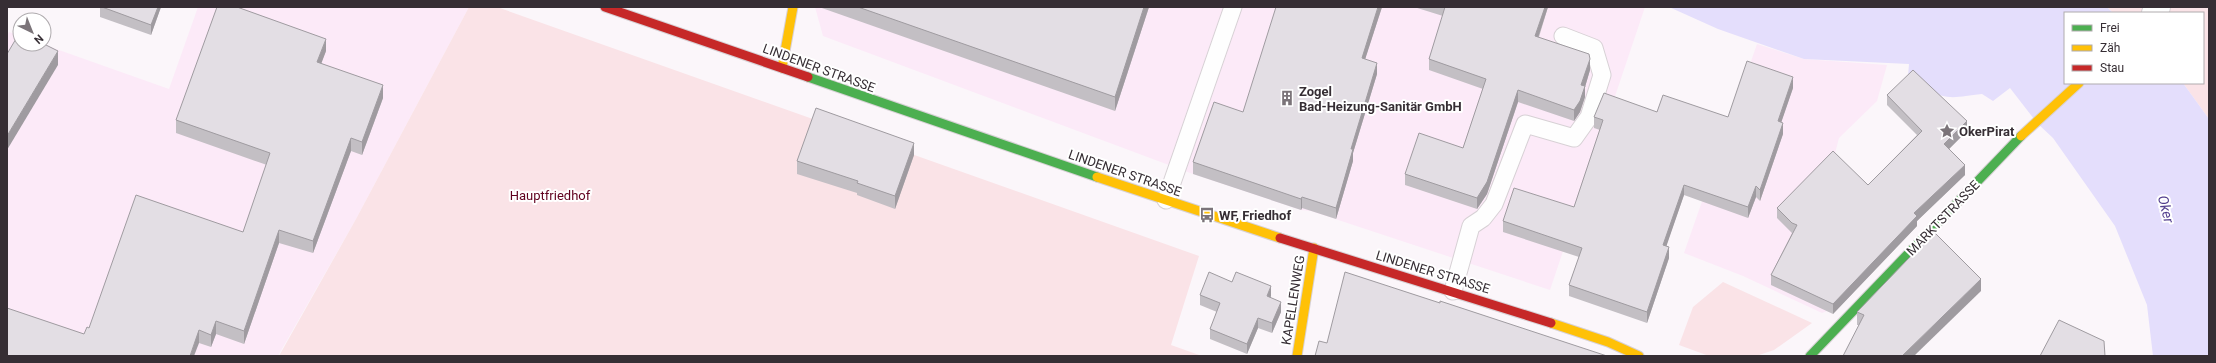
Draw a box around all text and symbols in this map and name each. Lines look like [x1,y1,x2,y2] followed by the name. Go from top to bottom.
[12,12,52,52] north arrow
[2064,12,2204,84] legend
[2100,21,2120,35] text: Frei
[31,32,46,47] text: N
[761,41,877,95] street label: LINDENER STRASSE
[2100,41,2120,55] text: Zäh
[2100,61,2124,75] text: Stau
[1299,84,1462,114] place label: Zogel Bad-Heizung-Sanitär GmbH
[1278,89,1296,107] building icon: Zogel Bad-Heizung-Sanitär GmbH
[1938,122,1956,140] place icon: OkerPirat
[1959,124,2015,139] place label: OkerPirat
[1067,147,1183,199] street label: LINDENER STRASSE
[1903,177,1983,259] street label: MARKTSTRASSE
[510,188,591,203] park label: Hauptfriedhof
[2155,194,2177,225] water label: Oker
[1198,206,1216,224] bus stop icon: WF, Friedhof
[1219,208,1291,223] place label: WF, Friedhof
[1374,248,1492,296] street label: LINDENER STRASSE
[1279,254,1307,346] street label: KAPELLENWEG

